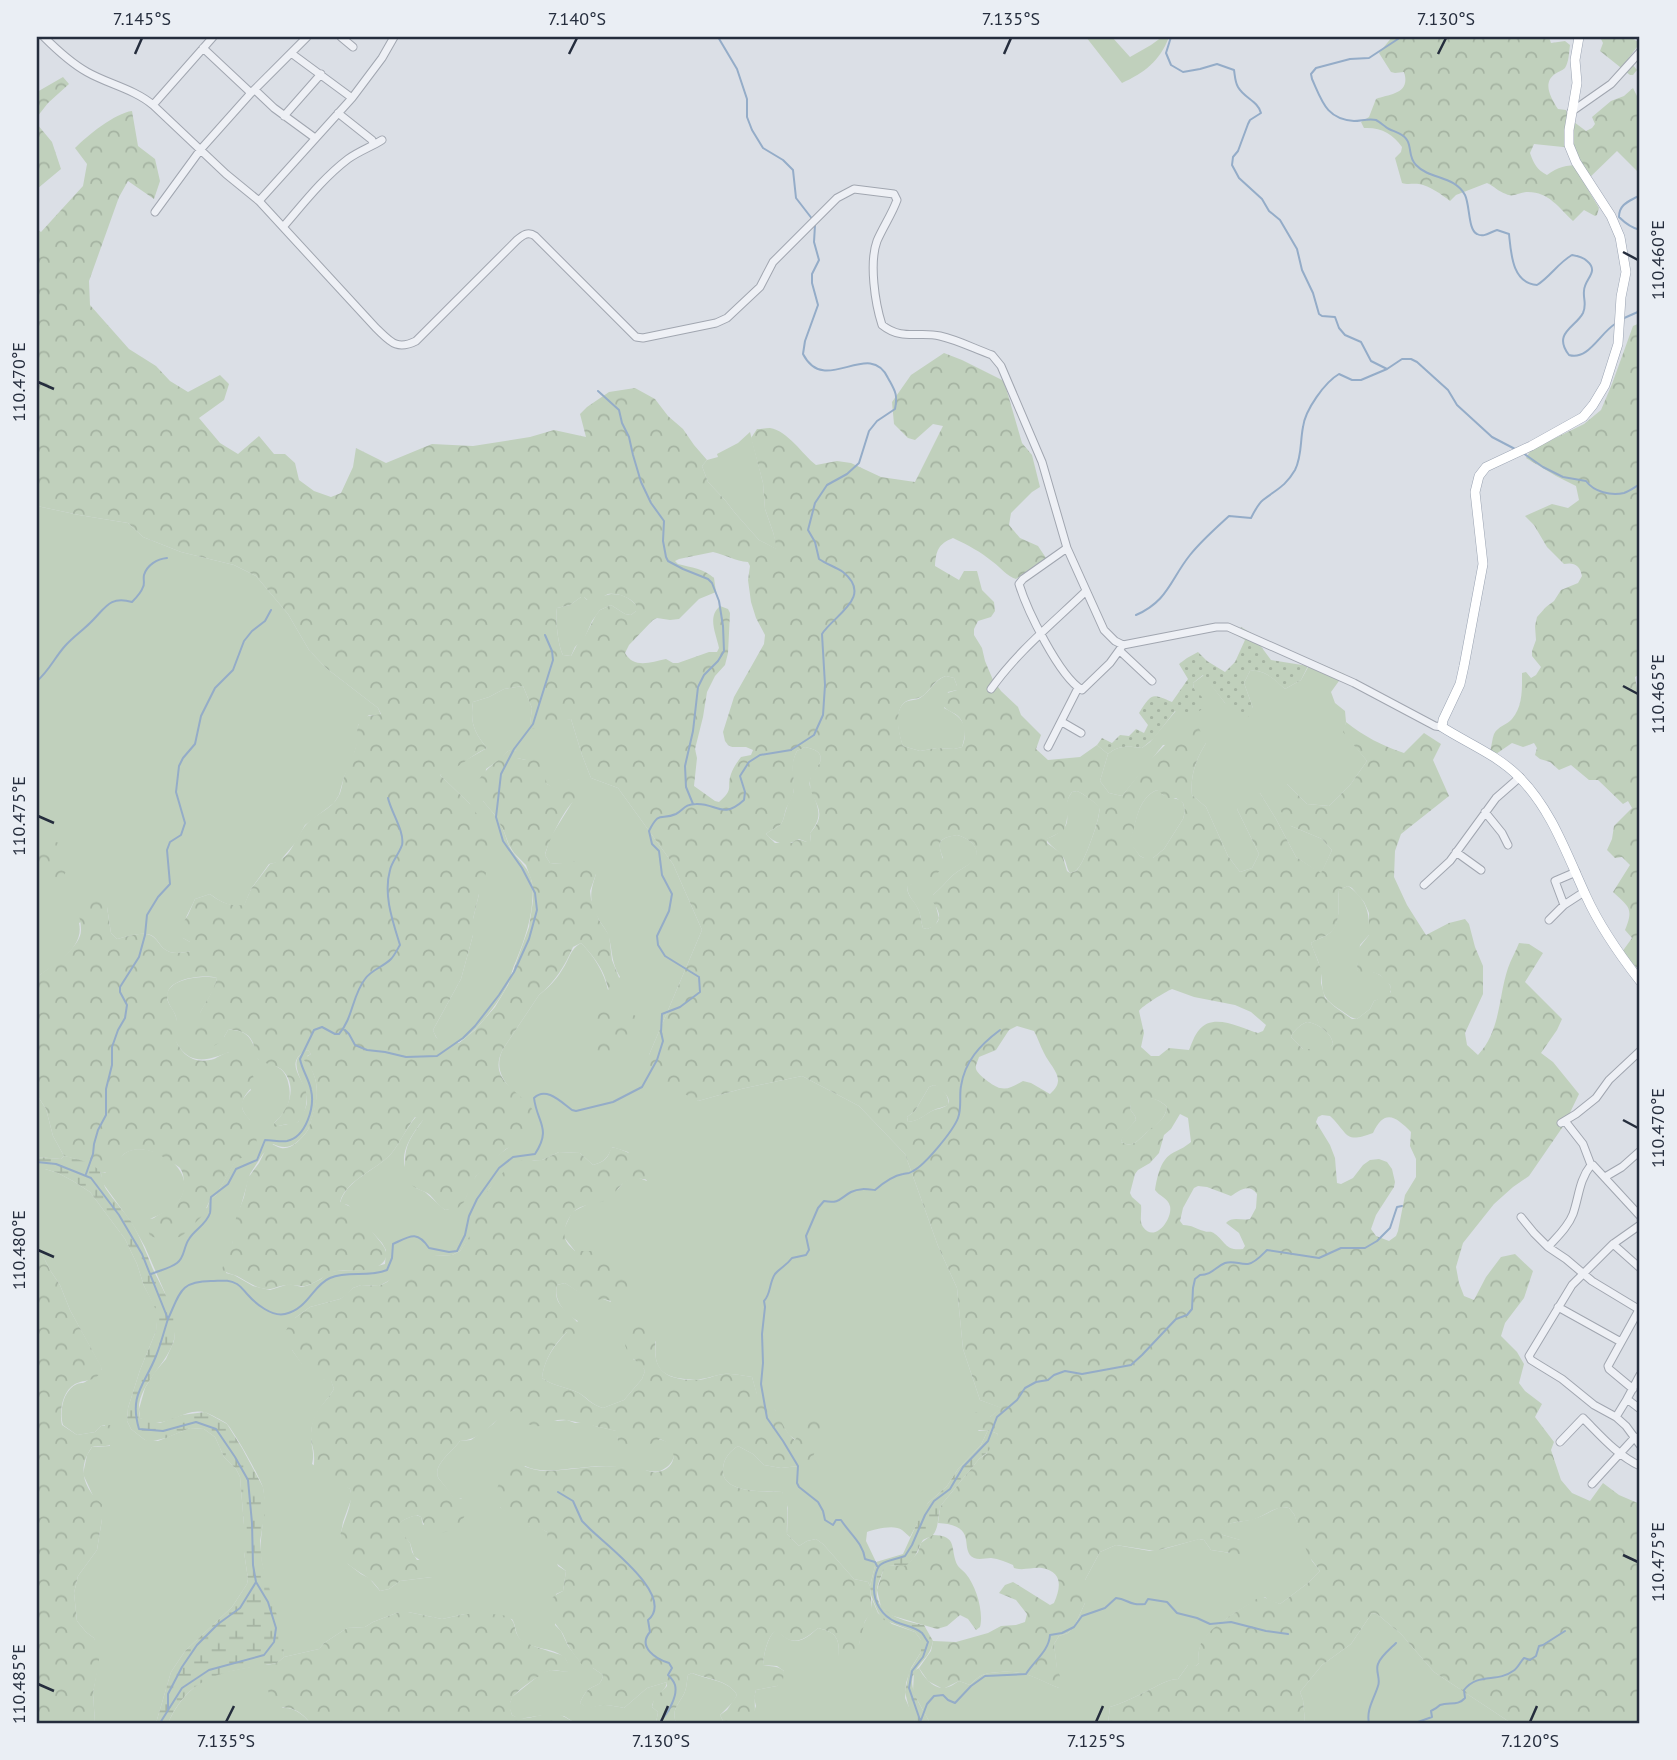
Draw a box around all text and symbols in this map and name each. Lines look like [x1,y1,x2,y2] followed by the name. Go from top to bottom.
[113,7,171,30] text: 7.145°S
[548,7,606,30] text: 7.140°S
[982,7,1040,30] text: 7.135°S
[1417,7,1475,30] text: 7.130°S
[1646,220,1669,300] text: 110.460°E
[7,342,30,422] text: 110.470°E
[1646,654,1669,734] text: 110.465°E
[7,776,30,856] text: 110.475°E
[1646,1088,1669,1168] text: 110.470°E
[7,1210,30,1290] text: 110.480°E
[1646,1522,1669,1602] text: 110.475°E
[7,1644,30,1724] text: 110.485°E
[197,1729,255,1752] text: 7.135°S
[632,1729,690,1752] text: 7.130°S
[1067,1729,1125,1752] text: 7.125°S
[1501,1729,1559,1752] text: 7.120°S

